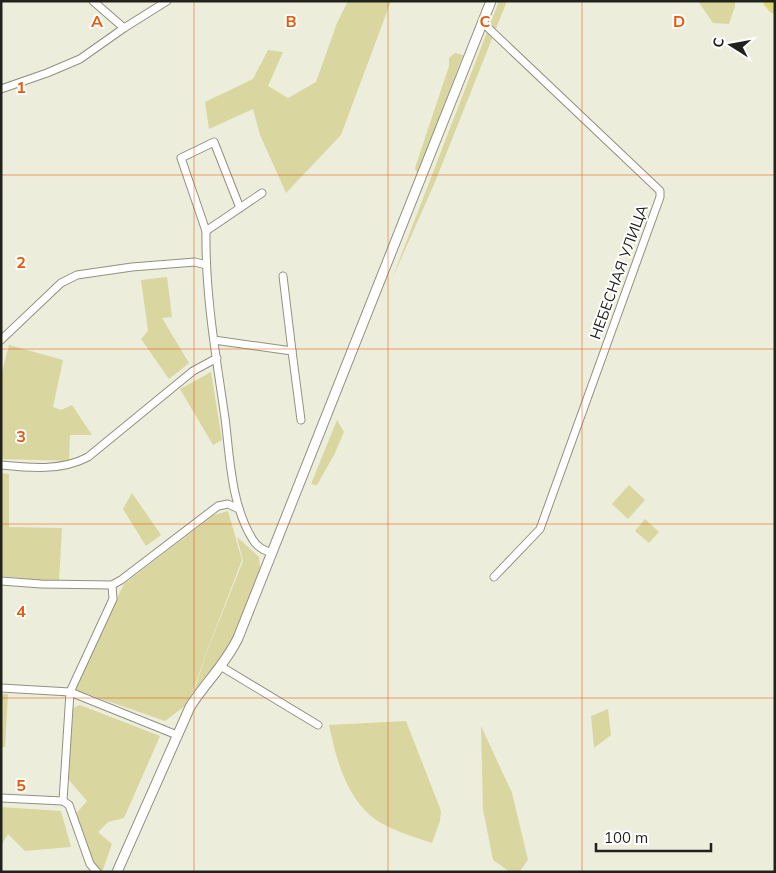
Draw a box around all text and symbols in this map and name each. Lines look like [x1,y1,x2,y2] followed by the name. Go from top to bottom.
[91,11,103,31] text: A
[285,11,297,31] text: B
[480,11,491,31] text: C
[673,11,685,31] text: D
[706,20,756,70] north arrow
[708,36,728,49] text: С
[16,77,26,97] text: 1
[585,202,652,342] street label: НЕБЕСНАЯ УЛИЦА
[16,252,26,272] text: 2
[16,426,26,446] text: 3
[16,601,26,621] text: 4
[16,775,26,795] text: 5
[596,820,711,852] scale bar
[604,828,648,847] text: 100 m

